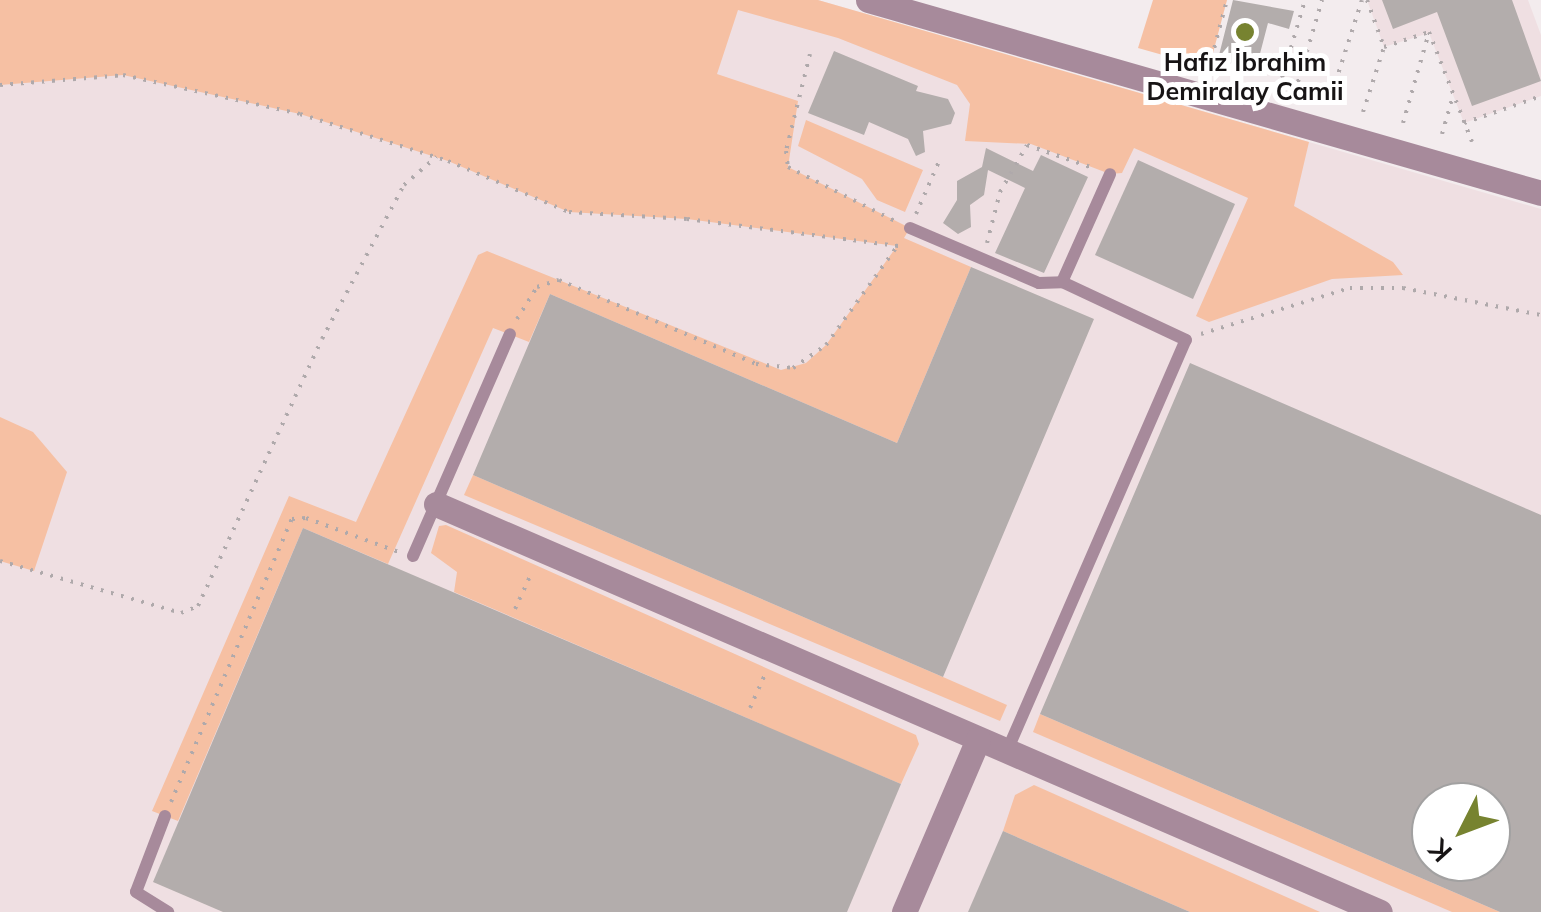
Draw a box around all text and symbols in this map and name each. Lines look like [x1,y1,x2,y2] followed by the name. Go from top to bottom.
[1234,21,1256,43] marker: Hafız İbrahim Demiralay Camii
[1147,48,1343,107] place label: Hafız İbrahim Demiralay Camii
[1411,782,1511,882] north arrow
[1421,832,1459,870] text: K

